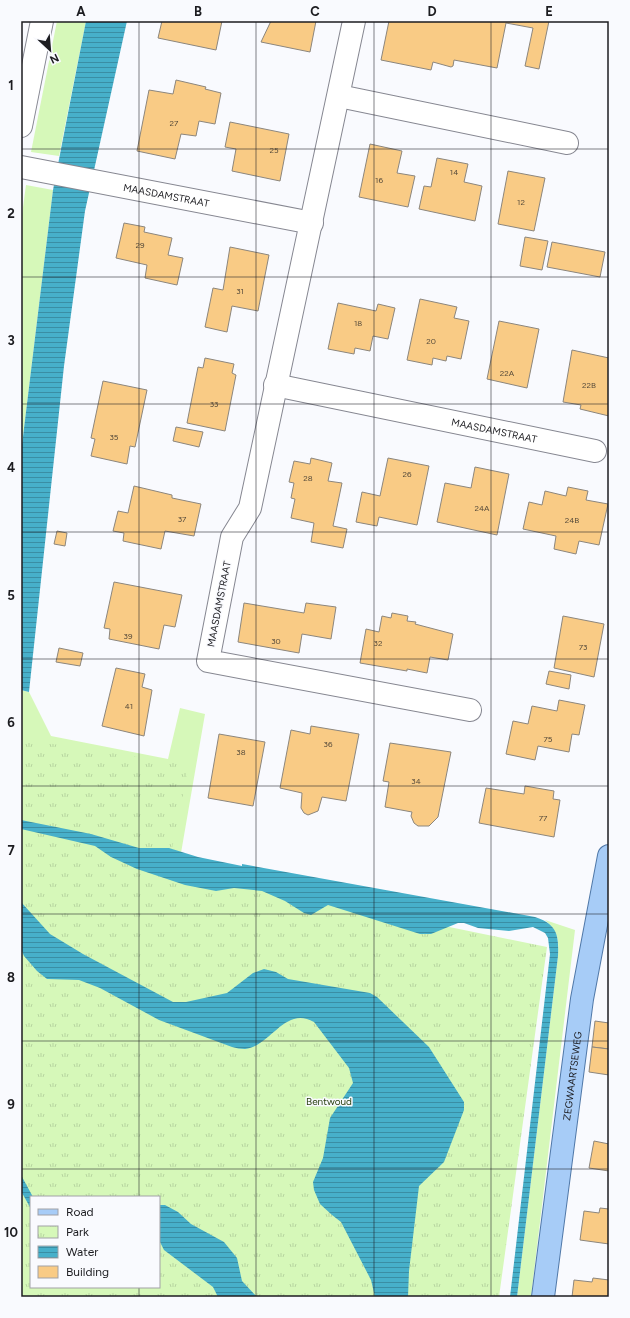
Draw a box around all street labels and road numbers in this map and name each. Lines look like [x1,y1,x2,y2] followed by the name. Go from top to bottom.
[122,180,211,210] street label: MAASDAMSTRAAT
[450,415,539,446] street label: MAASDAMSTRAAT
[204,560,234,648] street label: MAASDAMSTRAAT
[560,1030,584,1121] street label: ZEGWAARTSEWEG

